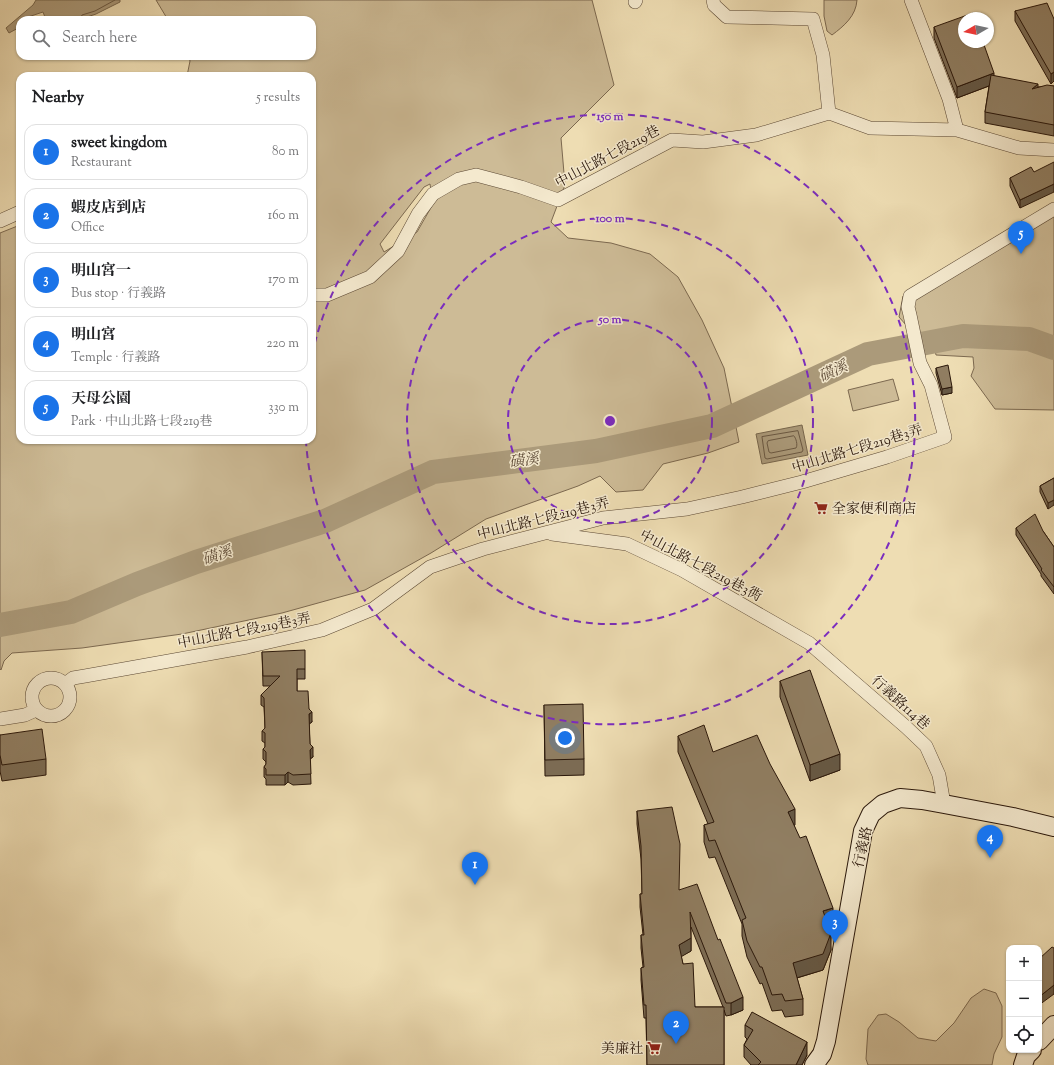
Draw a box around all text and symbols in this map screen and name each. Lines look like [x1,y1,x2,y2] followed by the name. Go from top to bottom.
[958,12,994,48] north arrow
[16,16,316,60] search box
[30,27,52,49] icon: search
[62,28,137,49] text: Search here
[32,86,84,110] text: Nearby
[256,89,300,107] text: 5 results
[595,108,624,126] text: 150 m
[552,122,664,194] street label: 中山北路七段219巷
[71,133,167,154] text: sweet kingdom
[44,143,48,161] text: 1
[272,143,299,161] text: 80 m
[71,154,132,172] text: Restaurant
[71,198,146,219] text: 蝦皮店到店
[43,207,49,225] text: 2
[268,207,299,225] text: 160 m
[594,210,625,228] text: 100 m
[71,219,104,237] text: Office
[1008,221,1034,254] pin: 5
[71,261,131,282] text: 明山宮一
[43,271,49,289] text: 3
[268,271,299,289] text: 170 m
[71,285,166,303] text: Bus stop · 行義路
[598,311,622,329] text: 50 m
[71,325,116,346] text: 明山宮
[43,335,49,353] text: 4
[266,335,299,353] text: 220 m
[71,349,160,367] text: Temple · 行義路
[816,356,853,388] water label: 磺溪
[71,389,131,410] text: 天母公園
[44,399,48,417] text: 5
[268,399,299,417] text: 330 m
[71,413,212,431] text: Park · 中山北路七段219巷
[603,414,617,428] centre of rings
[790,421,925,479] street label: 中山北路七段219巷3弄
[508,449,542,474] water label: 磺溪
[475,494,612,546] street label: 中山北路七段219巷3弄
[813,500,829,516] supermarket icon: 全家便利商店
[832,500,916,520] place label: 全家便利商店
[635,526,765,607] street label: 中山北路七段219巷3衖
[200,541,237,571] water label: 磺溪
[176,609,313,655] street label: 中山北路七段219巷3弄
[866,672,933,735] street label: 行義路114巷
[555,728,575,748] your location
[849,825,878,870] street label: 行義路
[977,825,1003,858] pin: 4
[462,852,488,885] pin: 1
[822,910,848,943] pin: 3
[1006,945,1042,1053] map controls
[1006,945,1042,981] button: +
[1006,981,1042,1017] button: −
[663,1011,689,1044] pin: 2
[1006,1017,1042,1053] button: locate
[601,1040,643,1060] place label: 美廉社
[646,1040,662,1056] supermarket icon: 美廉社

